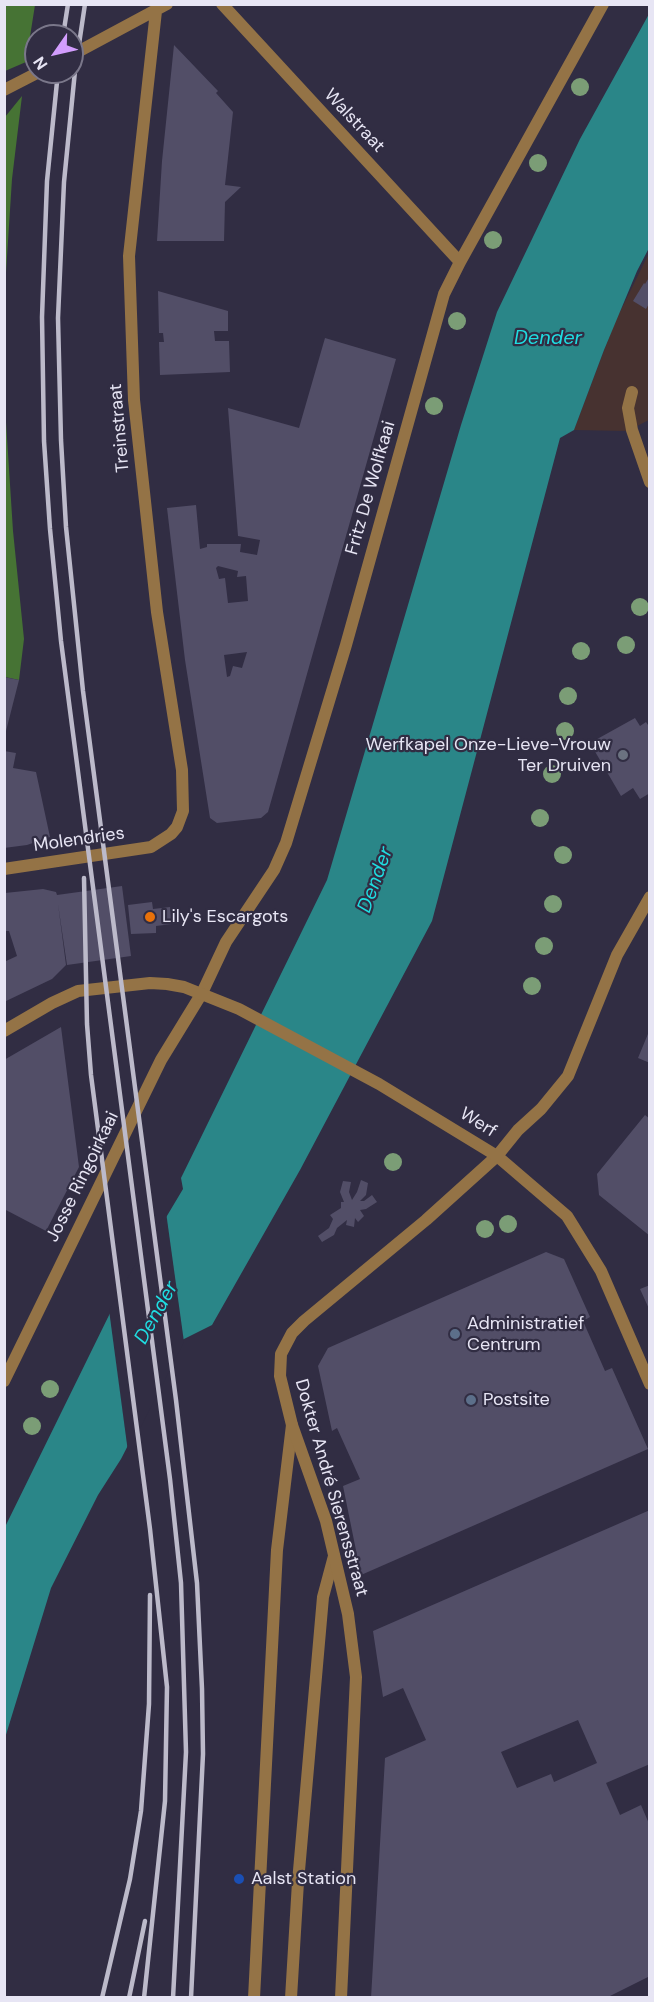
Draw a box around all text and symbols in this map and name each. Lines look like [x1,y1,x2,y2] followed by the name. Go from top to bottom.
[24,24,84,84] north arrow
[28,53,52,74] text: N
[319,85,389,157] street label: Walstraat
[514,327,582,351] water label: Dender
[105,383,135,473] street label: Treinstraat
[342,419,400,557] street label: Fritz De Wolfkaai
[365,734,611,777] place label: Werfkapel Onze-Lieve-Vrouw Ter Druiven
[616,748,630,762] marker: Werfkapel Onze-Lieve-Vrouw Ter Druiven
[32,823,126,857] street label: Molendries
[353,844,399,916] water label: Dender
[162,906,288,928] place label: Lily's Escargots
[143,910,157,924] marker: Lily's Escargots
[456,1103,500,1143] street label: Werf
[42,1108,124,1246] street label: Josse Ringoirkaai
[130,1277,184,1349] water label: Dender
[467,1313,584,1356] place label: Administratief Centrum
[448,1327,462,1341] marker: Administratief Centrum
[290,1377,372,1599] street label: Dokter André Sierensstraat
[483,1389,550,1411] place label: Postsite
[464,1393,478,1407] marker: Postsite
[251,1868,356,1890] place label: Aalst Station
[232,1872,246,1886] marker: Aalst Station

